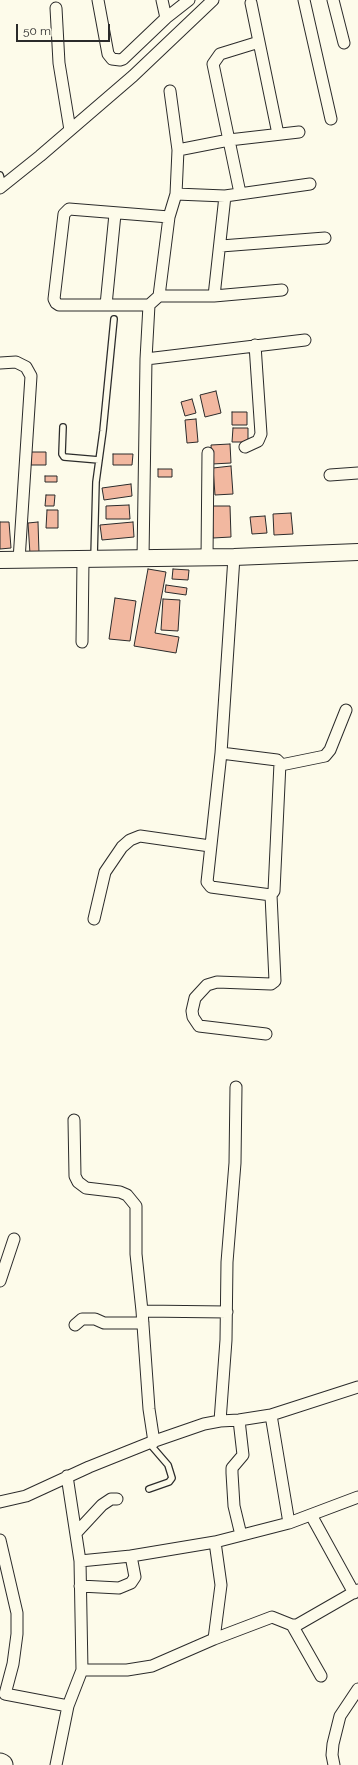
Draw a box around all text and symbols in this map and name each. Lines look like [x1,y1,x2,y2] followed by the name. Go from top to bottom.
[18,16,112,42] scale bar
[23,24,51,38] text: 50 m

